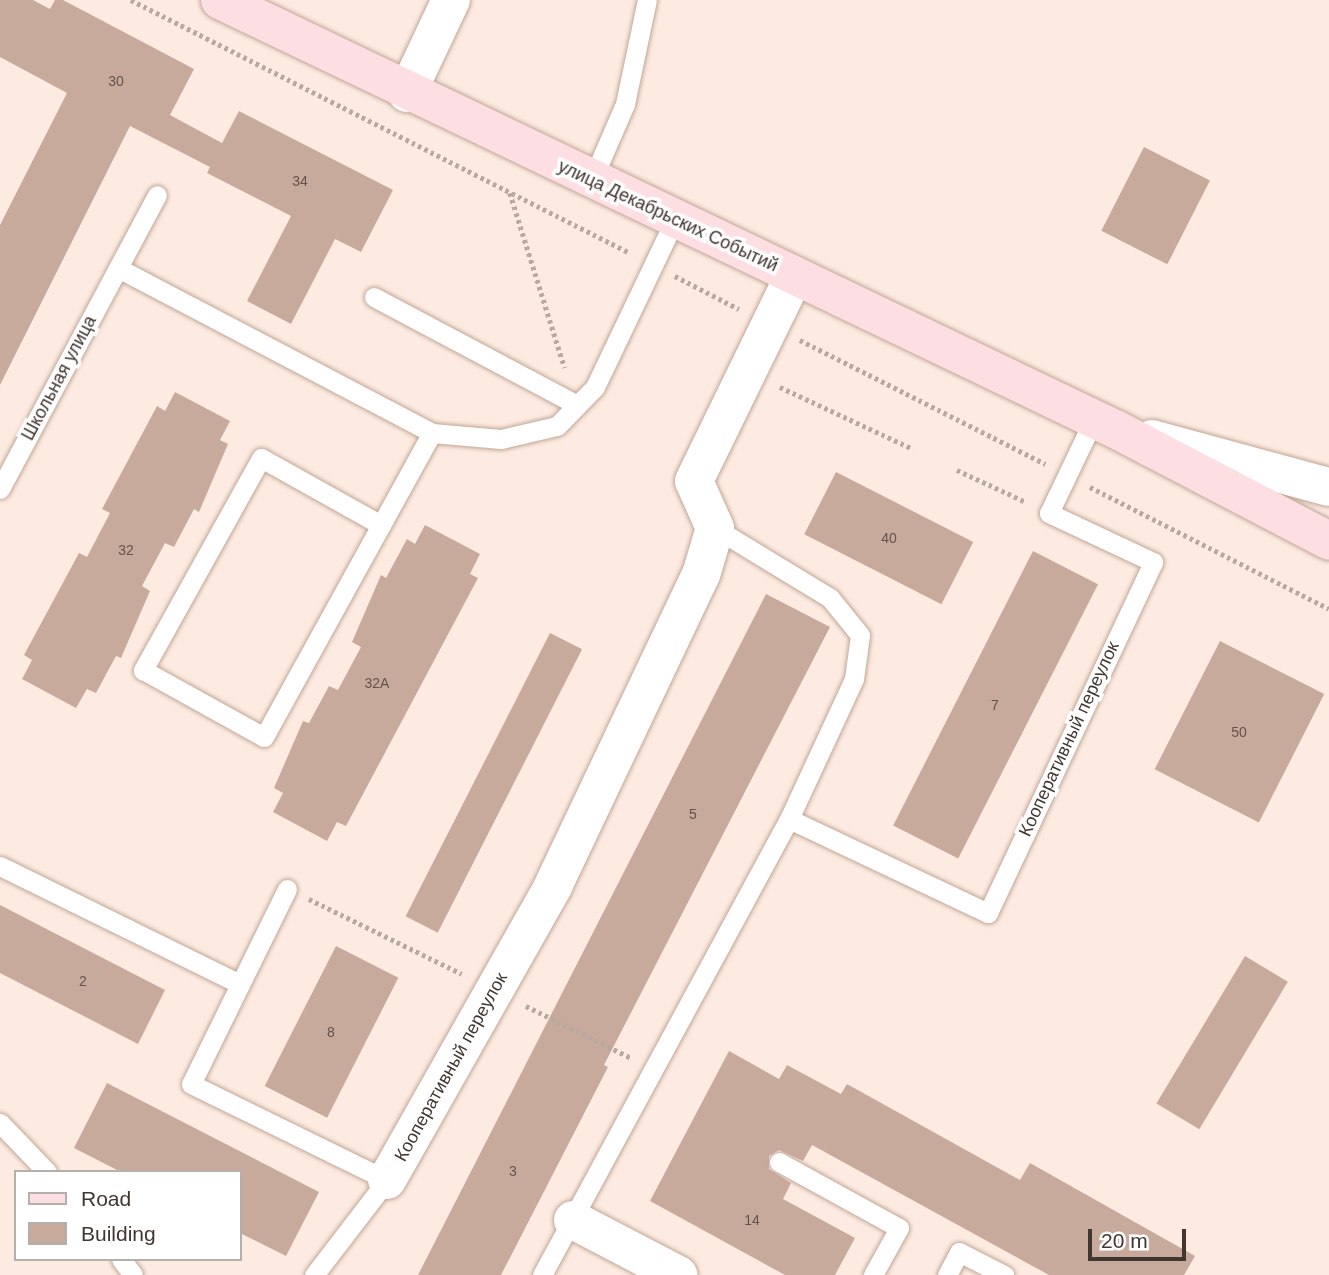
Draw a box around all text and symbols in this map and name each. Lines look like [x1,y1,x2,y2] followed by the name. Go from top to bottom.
[108,73,124,89] house number: 30
[555,155,781,277] street label: улица Декабрьских Событий
[292,173,308,189] house number: 34
[17,312,101,444] street label: Школьная улица
[881,530,897,546] house number: 40
[118,542,134,558] house number: 32
[1014,638,1124,840] street label: Кооперативный переулок
[365,675,389,691] house number: 32А
[991,697,999,713] house number: 7
[1231,724,1247,740] house number: 50
[689,806,697,822] house number: 5
[390,969,512,1165] street label: Кооперативный переулок
[79,973,87,989] house number: 2
[327,1024,335,1040] house number: 8
[509,1163,517,1179] house number: 3
[14,1170,242,1261] legend
[81,1187,131,1210] text: Road
[744,1212,760,1228] house number: 14
[1091,1216,1189,1260] scale bar
[81,1222,156,1245] text: Building
[1101,1229,1148,1252] text: 20 m

